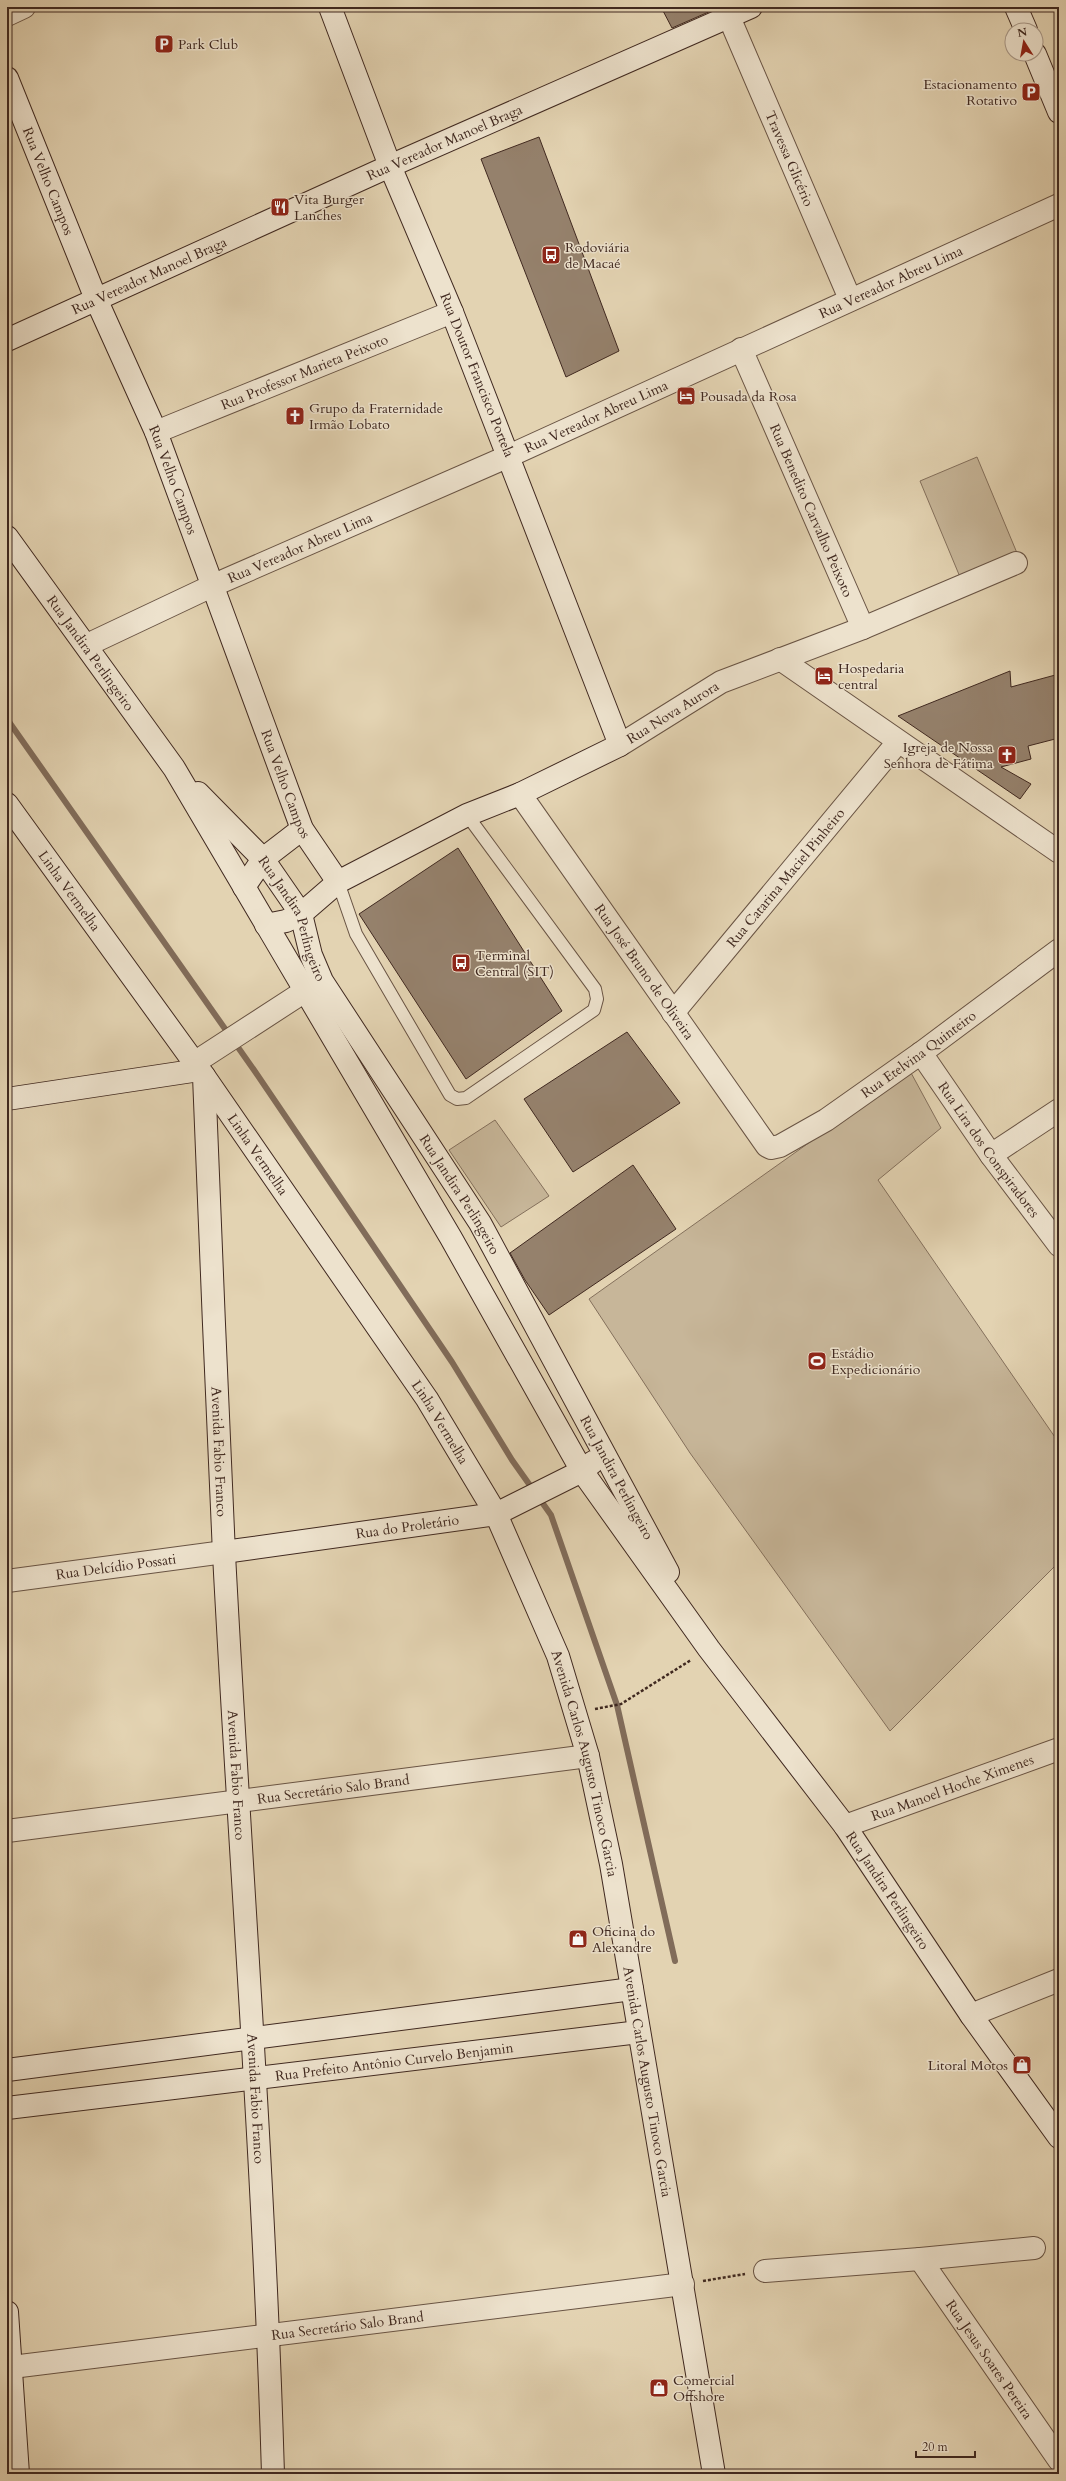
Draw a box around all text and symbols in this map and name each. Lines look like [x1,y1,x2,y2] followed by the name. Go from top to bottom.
[1004,22,1044,62] north arrow
[1016,24,1029,41] text: N
[153,33,175,55] parking icon: Park Club
[178,35,238,54] place label: Park Club
[923,75,1017,110] place label: Estacionamento Rotativo
[1020,81,1042,103] parking icon: Estacionamento Rotativo
[363,99,525,185] street label: Rua Vereador Manoel Braga
[761,108,819,210] street label: Travessa Glicério
[18,124,79,238] street label: Rua Velho Campos
[294,190,365,225] place label: Vita Burger Lanches
[269,196,291,218] restaurant icon: Vita Burger Lanches
[68,232,230,319] street label: Rua Vereador Manoel Braga
[565,238,629,273] place label: Rodoviária de Macaé
[816,241,966,323] street label: Rua Vereador Abreu Lima
[540,244,562,266] bus stop icon: Rodoviária de Macaé
[435,290,519,460] street label: Rua Doutor Francisco Portela
[218,329,391,414] street label: Rua Professor Marieta Peixoto
[521,375,671,457] street label: Rua Vereador Abreu Lima
[675,385,697,407] hotel icon: Pousada da Rosa
[700,387,797,406] place label: Pousada da Rosa
[309,399,443,434] place label: Grupo da Fraternidade Irmão Lobato
[284,405,306,427] church icon: Grupo da Fraternidade Irmão Lobato
[765,421,858,600] street label: Rua Benedito Carvalho Peixoto
[145,422,202,537] street label: Rua Velho Campos
[224,508,375,587] street label: Rua Vereador Abreu Lima
[43,591,139,715] street label: Rua Jandira Perlingeiro
[838,659,904,694] place label: Hospedaria central
[813,665,835,687] hotel icon: Hospedaria central
[623,676,722,748] street label: Rua Nova Aurora
[257,727,315,842] street label: Rua Velho Campos
[884,738,993,773] place label: Igreja de Nossa Senhora de Fátima
[996,744,1018,766] church icon: Igreja de Nossa Senhora de Fátima
[722,804,849,951] street label: Rua Catarina Maciel Pinheiro
[34,847,105,935] street label: Linha Vermelha
[254,852,331,984] street label: Rua Jandira Perlingeiro
[590,900,699,1043] street label: Rua José Bruno de Oliveira
[475,946,554,981] place label: Terminal Central (SIT)
[450,952,472,974] bus stop icon: Terminal Central (SIT)
[857,1005,980,1102] street label: Rua Etelvina Quinteiro
[934,1078,1044,1221] street label: Rua Lira dos Conspiradores
[223,1110,293,1199] street label: Linha Vermelha
[415,1131,505,1258] street label: Rua Jandira Perlingeiro
[831,1344,921,1379] place label: Estádio Expedicionário
[806,1350,828,1372] sports icon: Estádio Expedicionário
[407,1376,473,1468] street label: Linha Vermelha
[207,1386,232,1518] street label: Avenida Fabio Franco
[576,1412,658,1543] street label: Rua Jandira Perlingeiro
[354,1510,460,1543] street label: Rua do Proletário
[55,1549,177,1584] street label: Rua Delcídio Possati
[547,1646,622,1878] street label: Avenida Carlos Augusto Tinoco Garcia
[223,1710,250,1841] street label: Avenida Fabio Franco
[868,1749,1036,1825] street label: Rua Manoel Hoche Ximenes
[256,1770,411,1808] street label: Rua Secretário Salo Brand
[842,1827,934,1953] street label: Rua Jandira Perlingeiro
[592,1922,656,1957] place label: Oficina do Alexandre
[567,1928,589,1950] shop icon: Oficina do Alexandre
[619,1965,677,2199] street label: Avenida Carlos Augusto Tinoco Garcia
[243,2033,269,2165] street label: Avenida Fabio Franco
[274,2038,515,2085] street label: Rua Prefeito Antônio Curvelo Benjamin
[1011,2054,1033,2076] shop icon: Litoral Motos
[928,2056,1008,2075] place label: Litoral Motos
[941,2296,1037,2423] street label: Rua Jesus Soares Pereira
[270,2307,425,2344] street label: Rua Secretário Salo Brand
[673,2371,735,2406] place label: Comercial Offshore
[648,2377,670,2399] shop icon: Comercial Offshore
[916,2433,975,2459] scale bar
[922,2439,949,2455] text: 20 m

